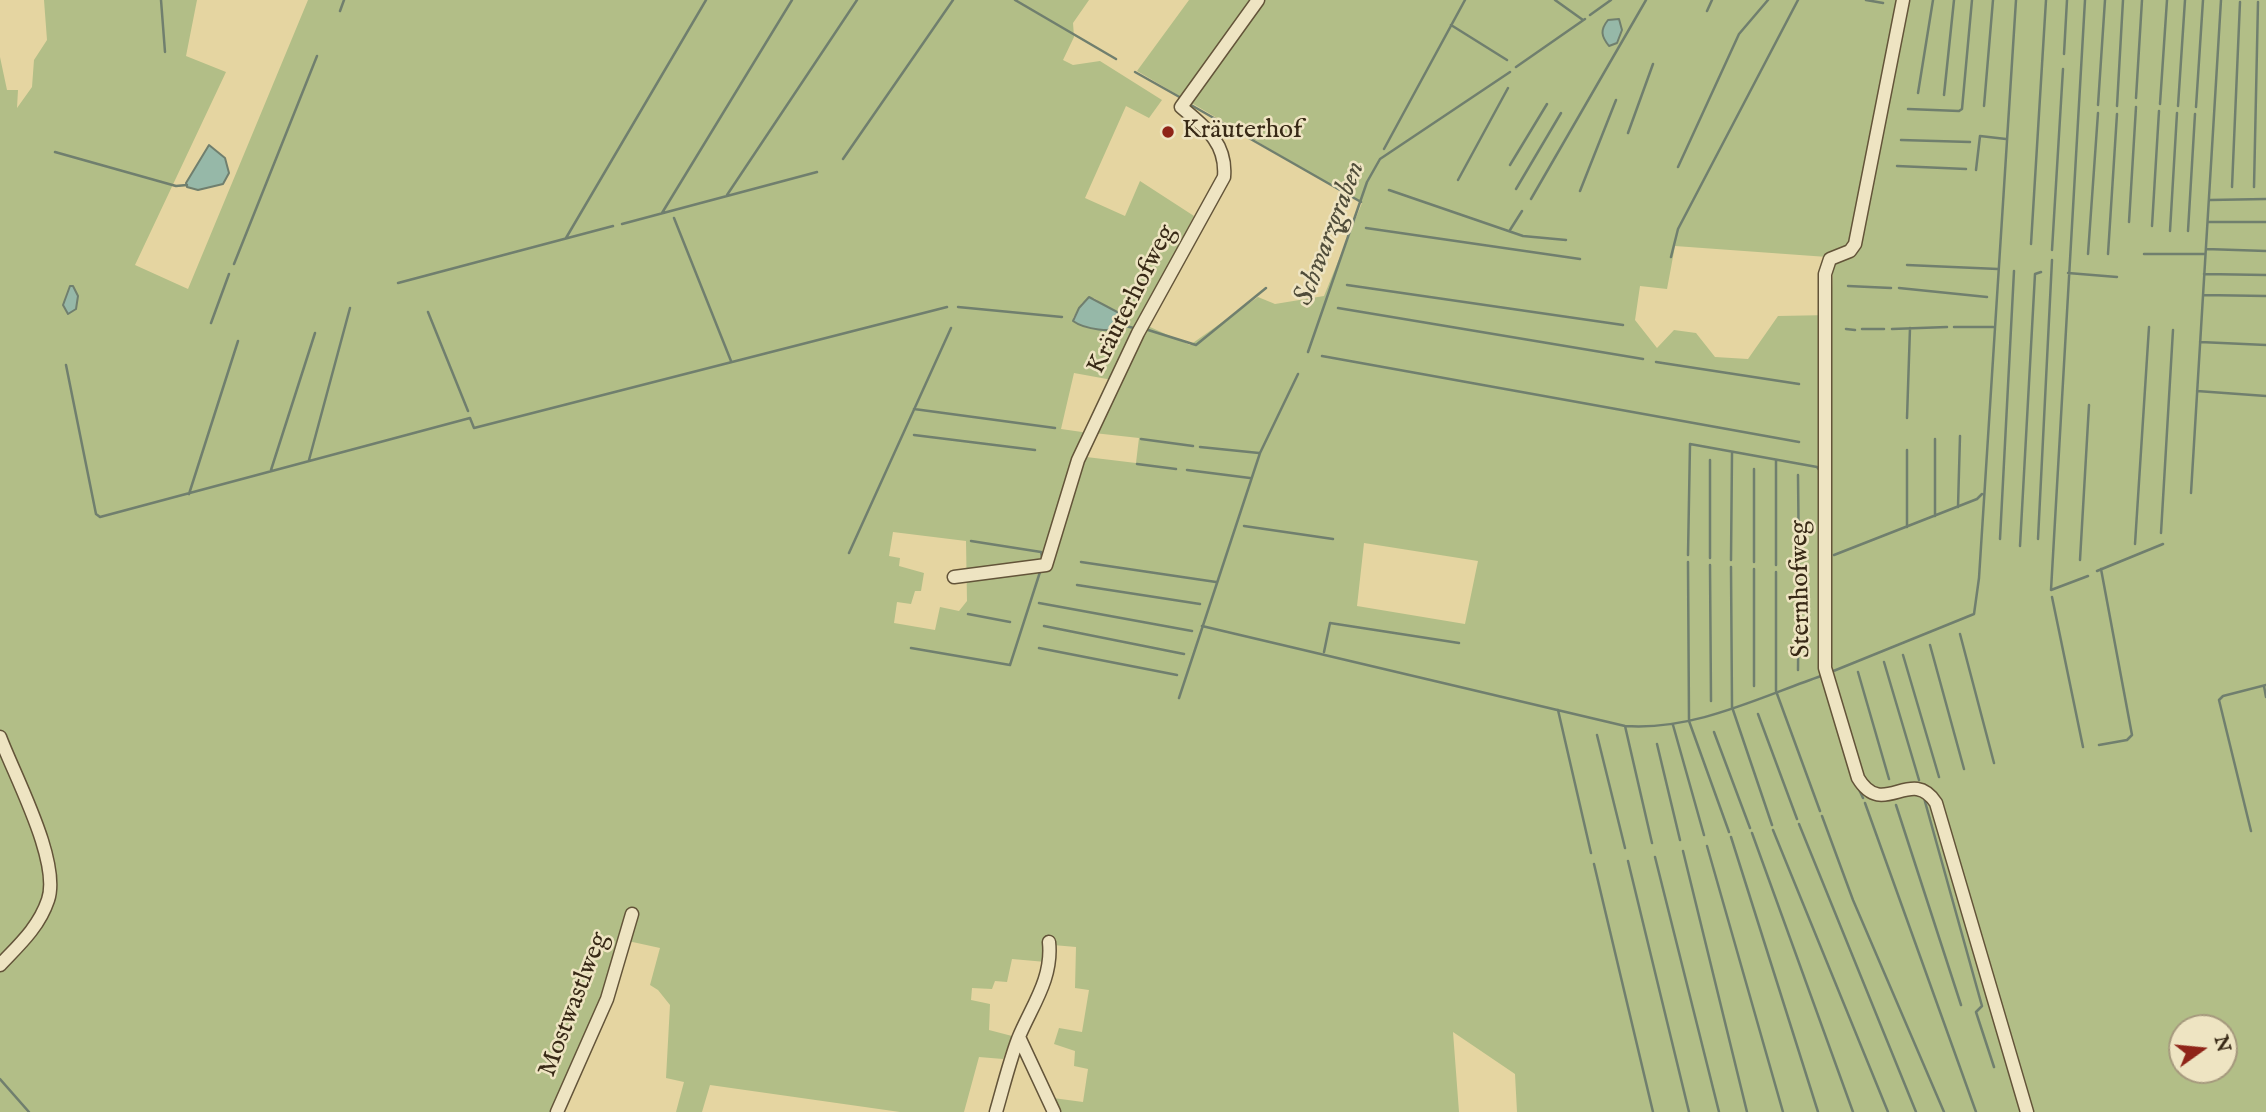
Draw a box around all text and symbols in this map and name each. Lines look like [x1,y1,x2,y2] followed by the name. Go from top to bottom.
[1182,116,1302,148] place label: Kräuterhof
[1160,124,1176,140] marker: Kräuterhof
[1288,157,1374,311] water label: Schwarzgraben
[1082,220,1184,380] street label: Kräuterhofweg
[1785,520,1819,658] street label: Sternhofweg
[533,928,617,1082] street label: Mostwastlweg
[2168,1014,2238,1084] north arrow
[2208,1033,2235,1055] text: N

